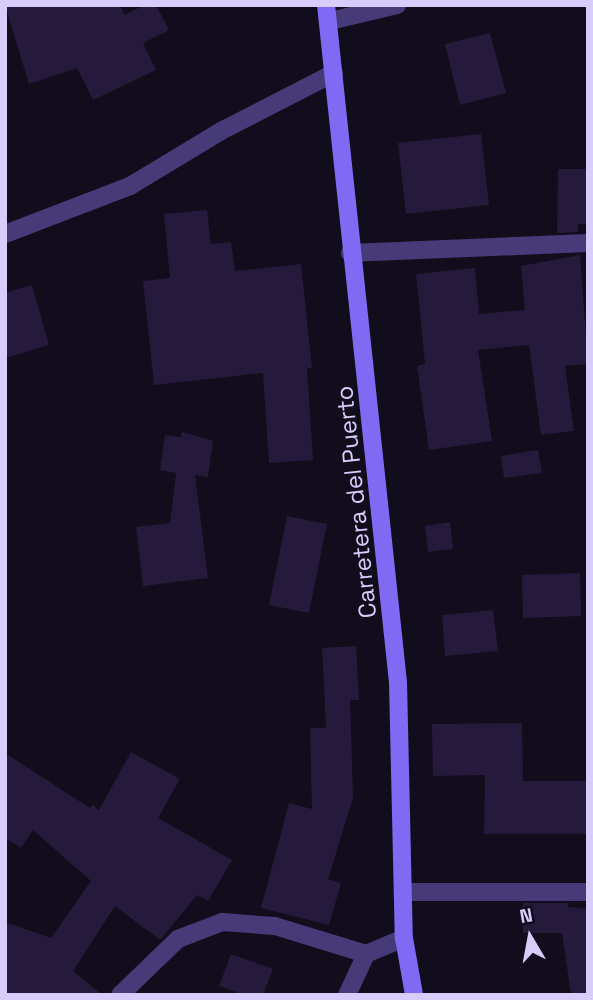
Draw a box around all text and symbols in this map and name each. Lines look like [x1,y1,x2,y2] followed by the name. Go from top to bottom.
[329,384,383,620] street label: Carretera del Puerto
[495,902,565,972] north arrow
[518,902,535,929] text: N

